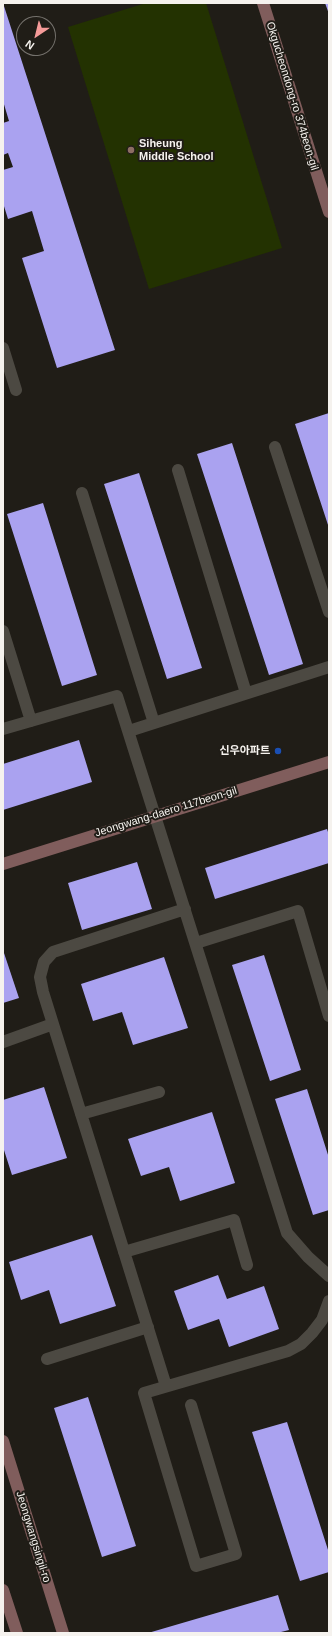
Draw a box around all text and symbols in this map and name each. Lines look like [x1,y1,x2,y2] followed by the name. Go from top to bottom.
[16,16,56,56] north arrow
[263,20,321,172] street label: Okgucheondong-ro 374beon-gil
[23,38,36,52] text: N
[139,137,214,163] place label: Siheung Middle School
[126,145,136,155] marker: Siheung Middle School
[219,744,270,758] place label: 신우아파트
[273,746,283,756] marker: 신우아파트
[93,784,239,840] street label: Jeongwang-daero 117beon-gil
[13,1490,53,1584] street label: Jeongwangsingil-ro

